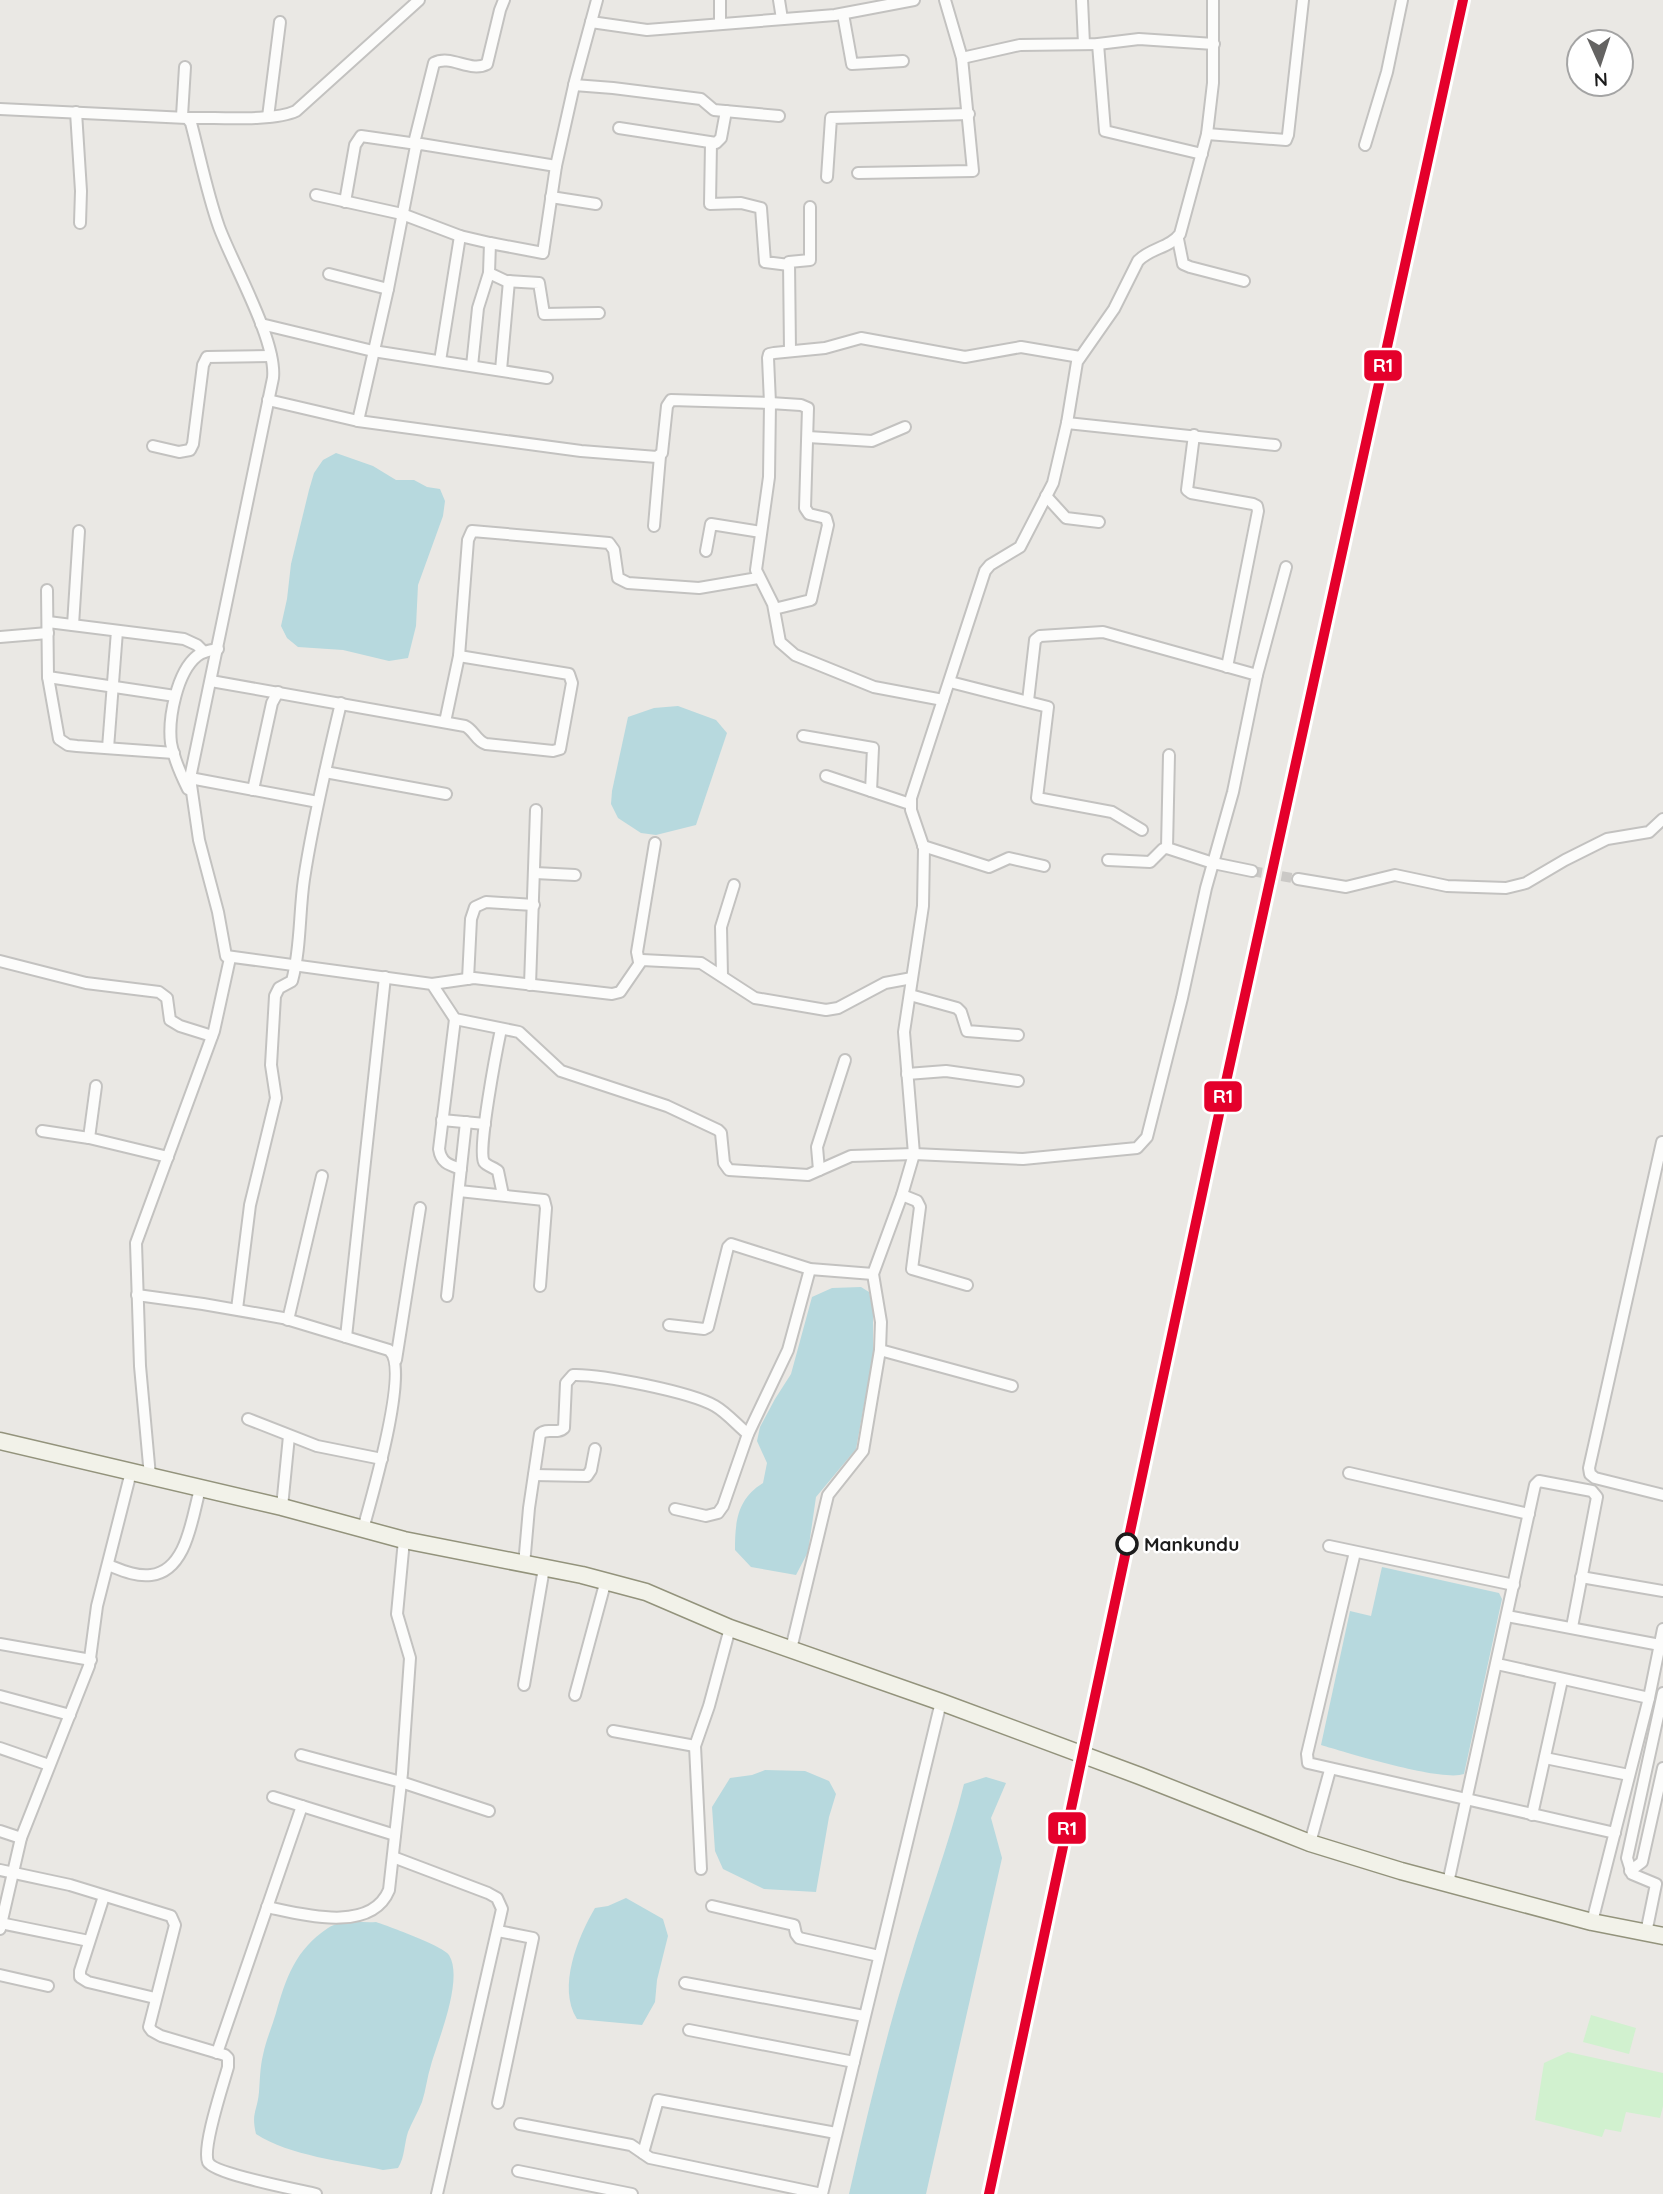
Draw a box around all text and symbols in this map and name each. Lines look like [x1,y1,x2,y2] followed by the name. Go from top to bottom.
[1565,28,1635,98] north arrow
[1593,68,1608,92] text: N
[1363,349,1403,382] line badge: R1
[1373,353,1393,377] text: R1
[1203,1080,1243,1113] line badge: R1
[1213,1084,1233,1108] text: R1
[1144,1532,1239,1556] place label: Mankundu
[1116,1533,1138,1555] marker: Mankundu
[1047,1811,1087,1845] line badge: R1
[1057,1816,1077,1840] text: R1

